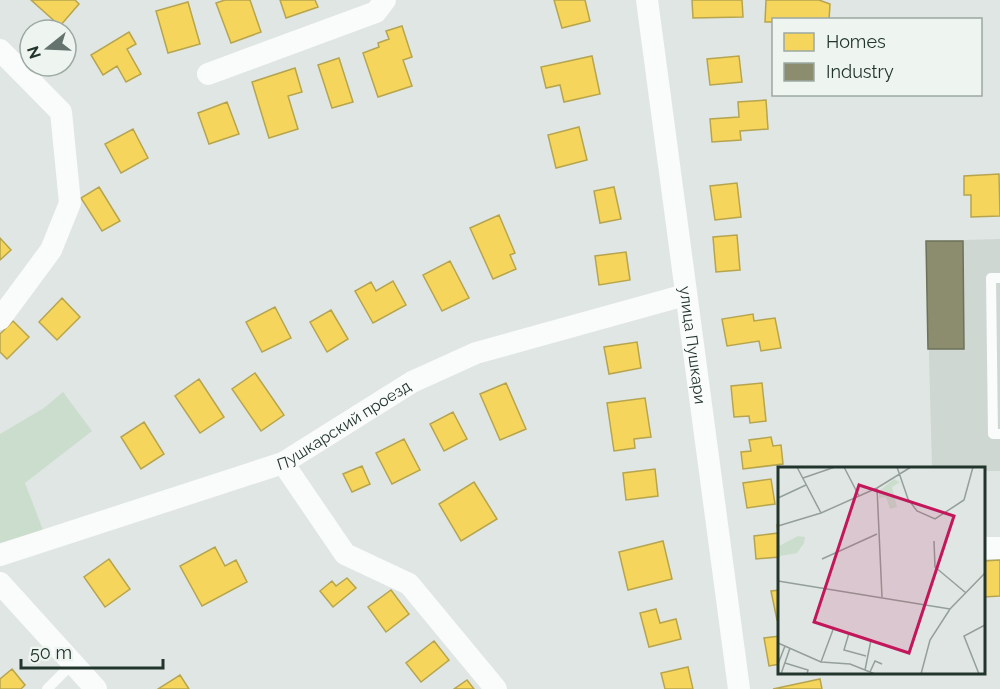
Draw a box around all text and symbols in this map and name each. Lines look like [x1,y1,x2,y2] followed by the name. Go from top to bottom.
[18,18,78,78] north arrow
[772,18,982,96] legend
[826,31,886,52] text: Homes
[23,44,45,61] text: N
[826,61,894,82] text: Industry
[675,285,710,405] street label: улица Пушкари
[275,376,414,474] street label: Пушкарский проезд
[778,467,985,674] inset map
[21,632,164,670] scale bar
[30,642,72,663] text: 50 m

